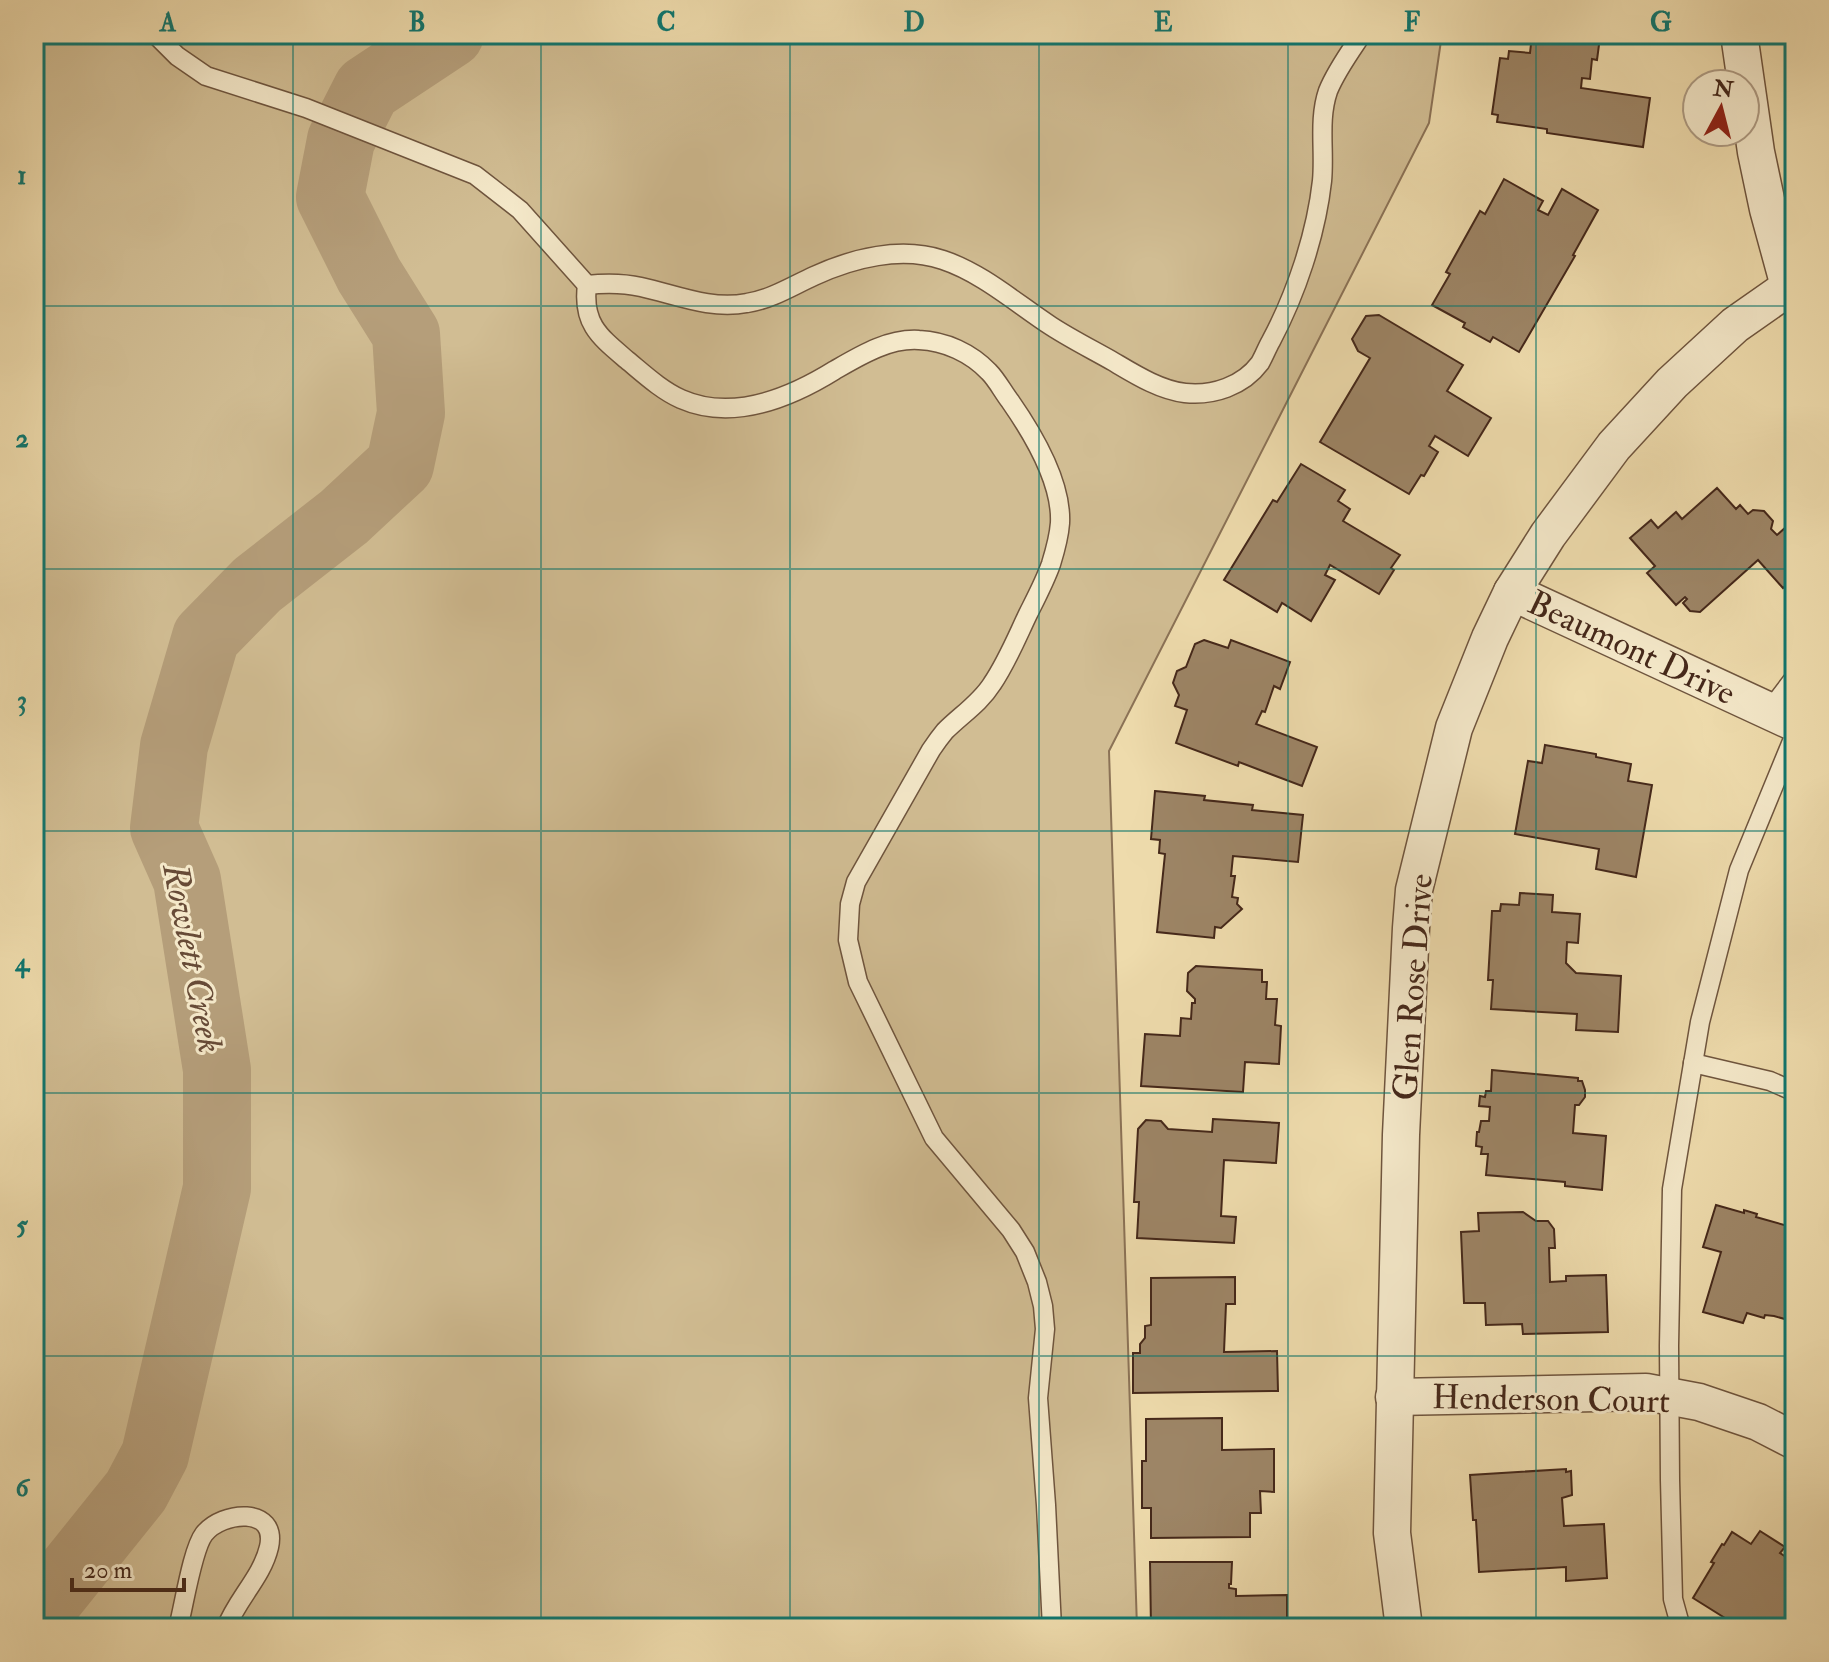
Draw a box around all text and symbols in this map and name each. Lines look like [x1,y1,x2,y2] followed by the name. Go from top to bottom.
[159,7,177,39] text: A
[408,7,426,39] text: B
[656,7,676,39] text: C
[903,7,925,39] text: D
[1154,7,1173,39] text: E
[1404,7,1421,39] text: F
[1650,7,1672,39] text: G
[1681,68,1761,148] north arrow
[1711,74,1735,104] text: N
[17,160,27,192] text: 1
[15,423,29,455] text: 2
[1521,582,1742,715] street label: Beaumont Drive
[17,685,27,717] text: 3
[152,859,233,1057] water label: Rowlett Creek
[1384,872,1443,1102] street label: Glen Rose Drive
[14,947,31,979] text: 4
[16,1210,28,1242] text: 5
[1432,1376,1670,1423] street label: Henderson Court
[15,1472,30,1504] text: 6
[72,1542,184,1592] scale bar
[84,1555,133,1586] text: 20 m

